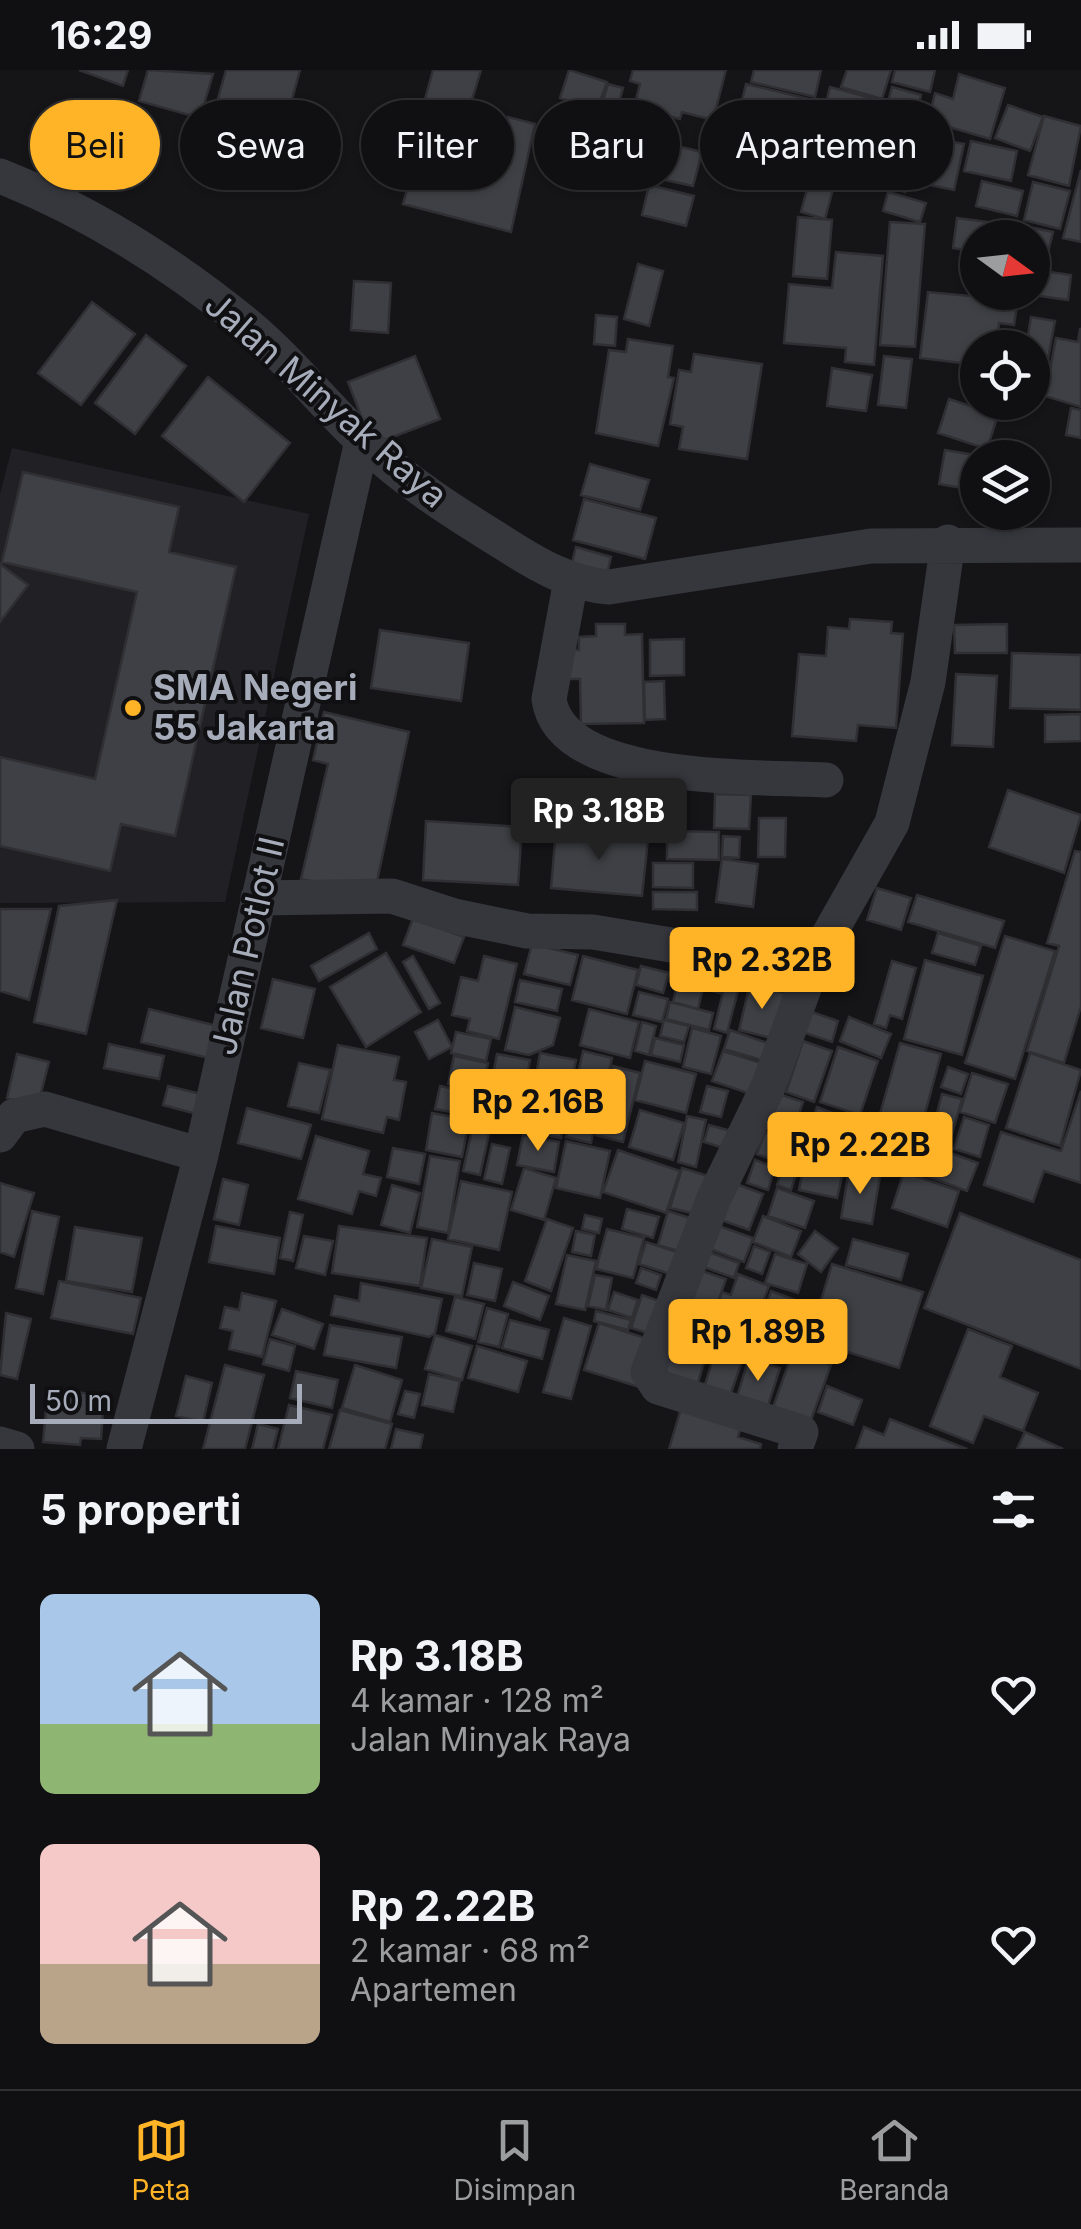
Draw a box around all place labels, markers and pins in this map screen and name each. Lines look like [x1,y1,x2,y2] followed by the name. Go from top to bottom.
[153,666,357,748] place label: SMA Negeri 55 Jakarta
[122,697,144,719] marker: SMA Negeri 55 Jakarta
[496,778,702,863] pin: Rp 3.18B
[659,927,865,1012] pin: Rp 2.32B
[435,1069,641,1154] pin: Rp 2.16B
[757,1112,963,1197] pin: Rp 2.22B
[655,1299,861,1384] pin: Rp 1.89B

